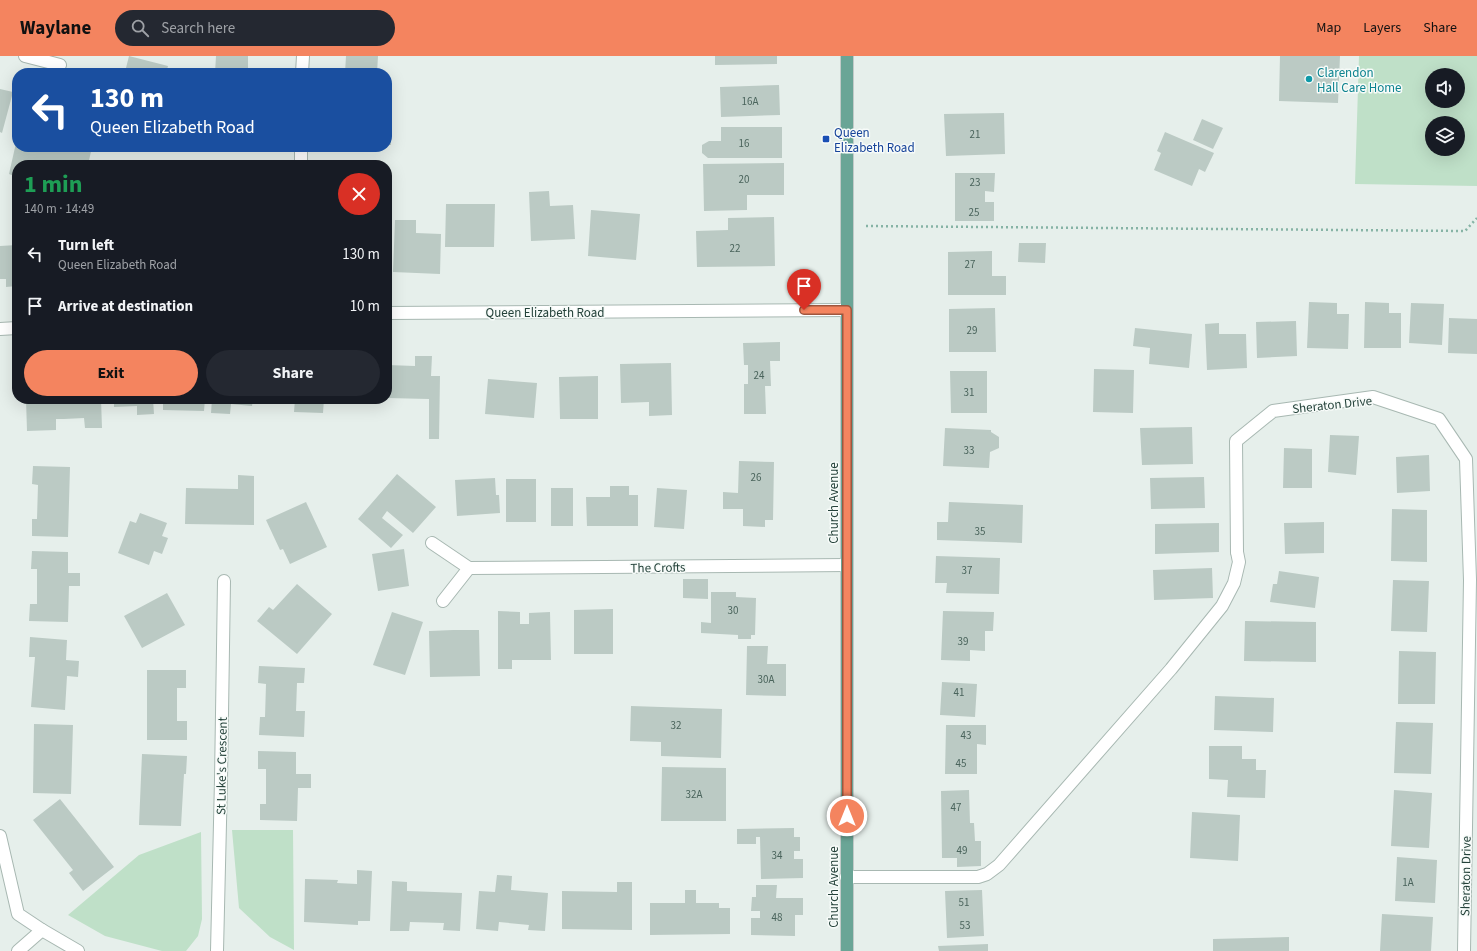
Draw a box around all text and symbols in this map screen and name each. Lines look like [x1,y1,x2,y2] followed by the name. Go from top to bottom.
[115,10,395,46] search box
[20,15,91,42] text: Waylane
[129,17,151,39] icon: search
[161,18,235,39] text: Search here
[1316,18,1341,38] text: Map
[1363,18,1401,38] text: Layers
[1423,18,1457,38] text: Share
[1317,64,1401,97] place label: Clarendon Hall Care Home
[1425,68,1465,156] map controls
[1425,68,1465,108] button: sound
[1304,74,1314,84] marker: Clarendon Hall Care Home
[90,78,164,118] text: 130 m
[24,84,76,136] icon: left
[742,94,758,109] house number: 16A
[90,115,255,140] text: Queen Elizabeth Road
[1425,116,1465,156] button: layers
[834,124,915,157] place label: Queen Elizabeth Road
[970,127,980,142] house number: 21
[821,134,831,144] marker: Queen Elizabeth Road
[739,136,750,151] house number: 16
[24,167,82,202] text: 1 min
[739,172,749,187] house number: 20
[338,173,380,215] button: close
[970,175,980,190] house number: 23
[24,200,94,218] text: 140 m · 14:49
[969,205,979,220] house number: 25
[58,235,114,256] text: Turn left
[730,241,740,256] house number: 22
[24,243,46,265] icon: left
[342,244,380,265] text: 130 m
[58,256,177,274] text: Queen Elizabeth Road
[965,257,975,272] house number: 27
[787,269,821,310] pin
[793,275,815,297] icon: arrive
[24,295,46,317] icon: arrive
[58,296,193,317] text: Arrive at destination
[350,296,380,317] text: 10 m
[486,304,604,322] street label: Queen Elizabeth Road
[967,323,977,338] house number: 29
[24,350,198,396] button: Exit
[206,350,380,396] button: Share
[754,368,765,383] house number: 24
[964,385,974,400] house number: 31
[1291,392,1373,418] street label: Sheraton Drive
[964,443,974,458] house number: 33
[825,462,843,544] street label: Church Avenue
[751,470,762,485] house number: 26
[975,524,985,539] house number: 35
[630,559,686,577] street label: The Crofts
[962,563,972,578] house number: 37
[728,603,738,618] house number: 30
[958,634,968,649] house number: 39
[758,672,774,687] house number: 30A
[954,685,964,700] house number: 41
[212,716,232,815] street label: St Luke's Crescent
[671,718,681,733] house number: 32
[961,728,971,743] house number: 43
[956,756,966,771] house number: 45
[686,787,702,802] house number: 32A
[826,795,868,837] position arrow
[951,800,961,815] house number: 47
[1456,836,1476,916] street label: Sheraton Drive
[957,843,967,858] house number: 49
[825,846,843,928] street label: Church Avenue
[772,848,783,863] house number: 34
[1402,875,1414,890] house number: 1A
[959,895,969,910] house number: 51
[772,910,783,925] house number: 48
[960,918,970,933] house number: 53

